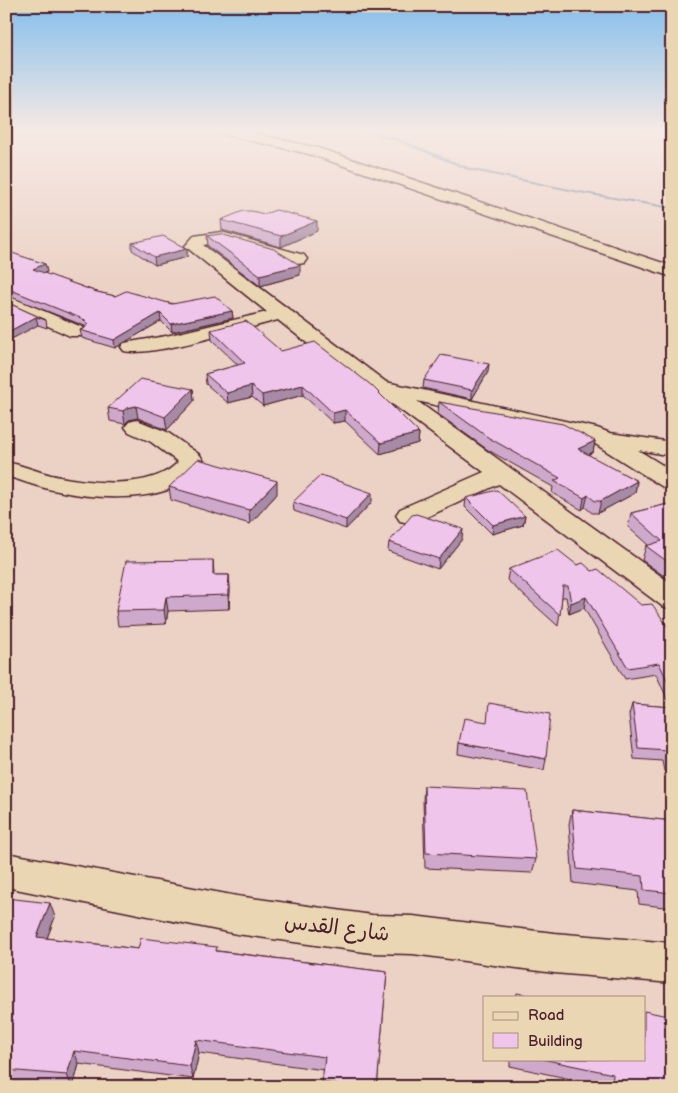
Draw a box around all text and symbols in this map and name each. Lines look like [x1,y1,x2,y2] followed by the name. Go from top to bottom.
[283,909,391,949] street label: شارع القدس
[483,996,646,1060] legend
[528,1006,564,1025] text: Road
[528,1032,583,1051] text: Building

